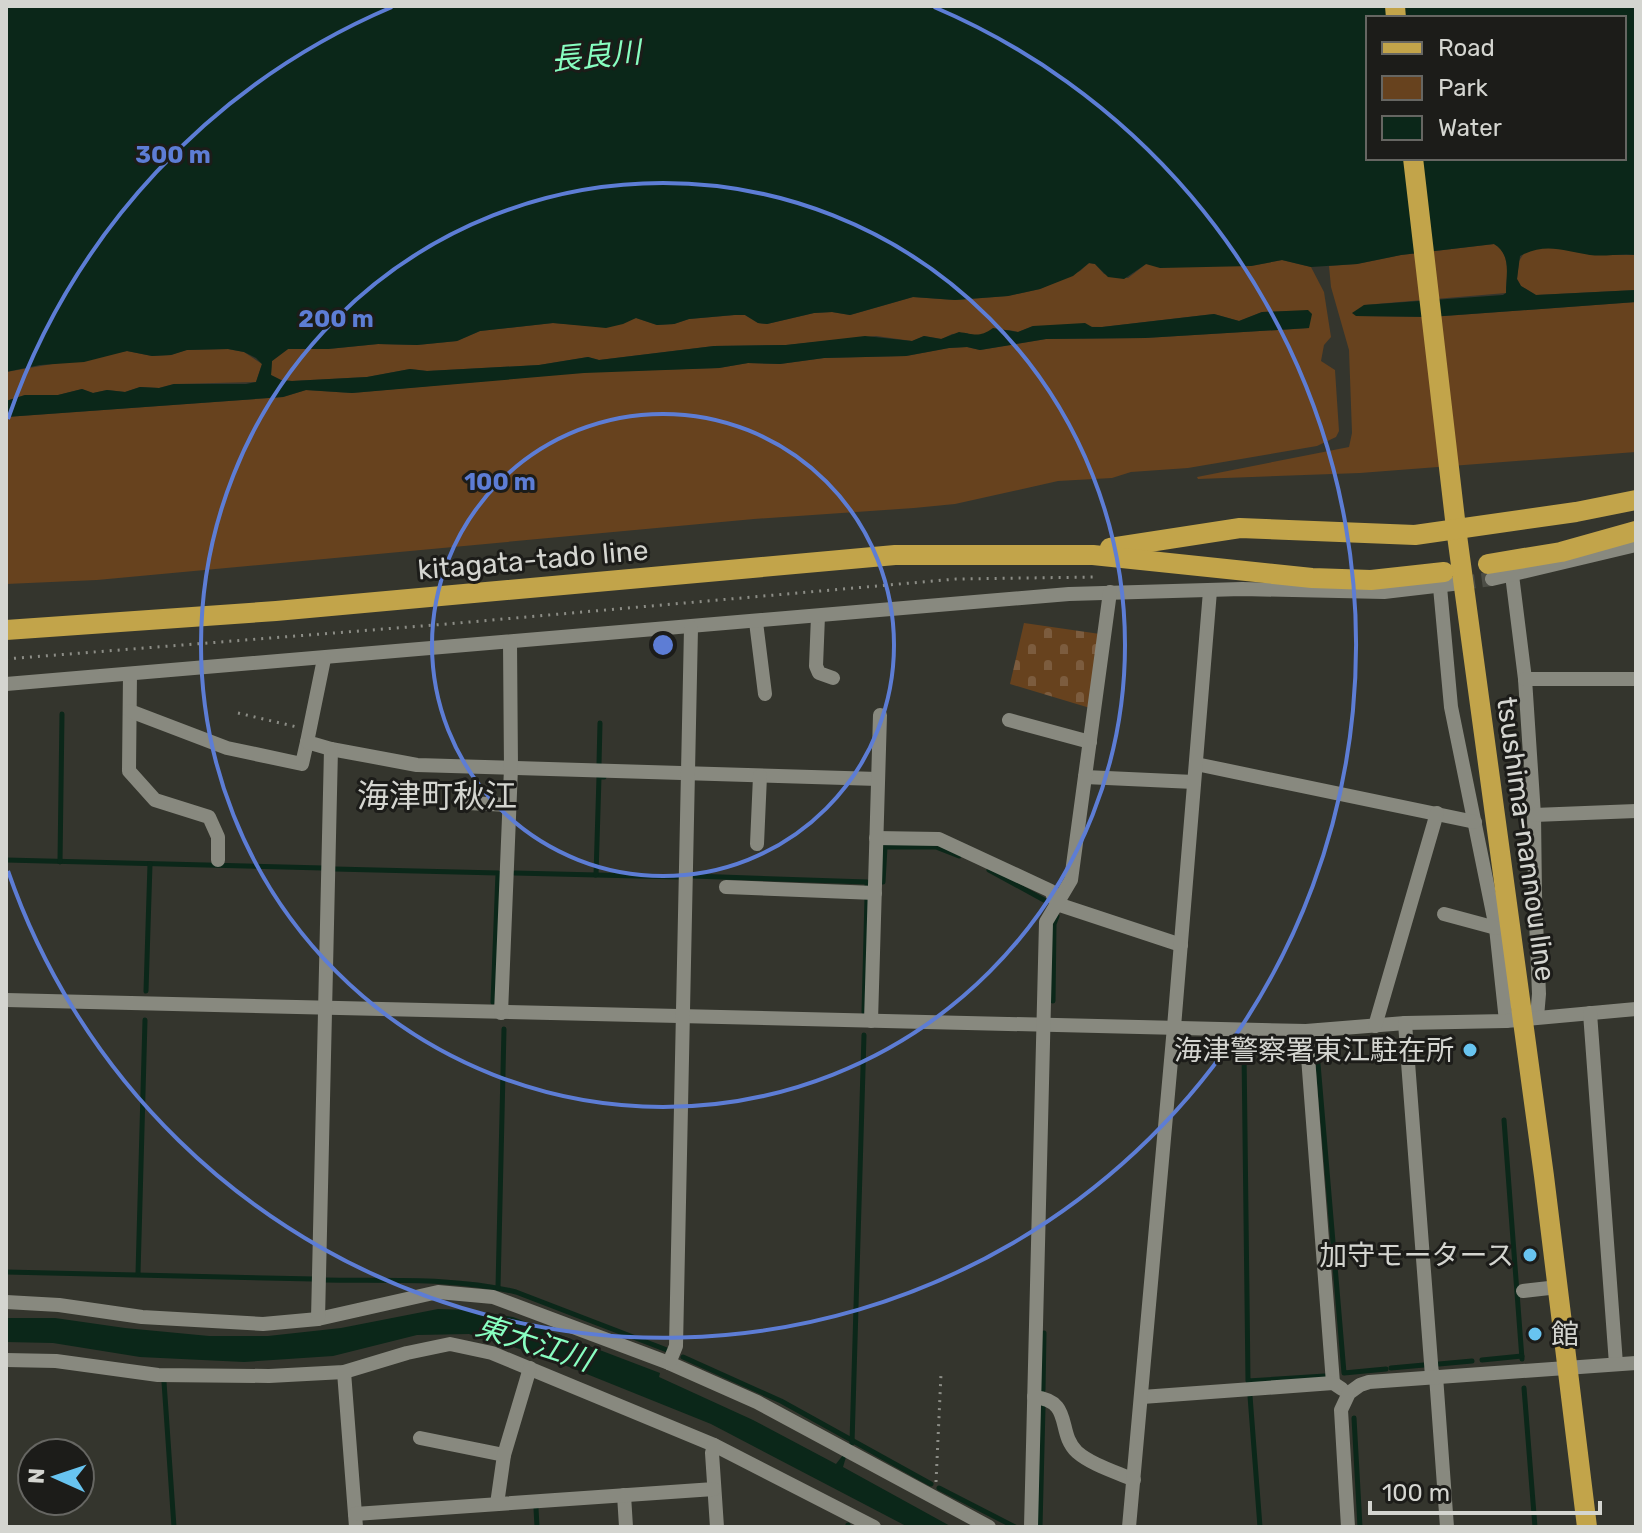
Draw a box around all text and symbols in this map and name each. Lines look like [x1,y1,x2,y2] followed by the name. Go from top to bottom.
[1366,16,1626,160] legend
[550,34,645,78] water label: 長良川
[1438,34,1495,62] text: Road
[1438,74,1489,102] text: Park
[1438,114,1502,142] text: Water
[135,141,211,169] text: 300 m
[298,305,374,333] text: 200 m
[464,468,536,496] text: 100 m
[416,533,650,587] street label: kitagata-tado line
[649,631,677,659] centre of rings
[1490,695,1562,983] street label: tsushima-nannou line
[357,777,517,815] district label: 海津町秋江
[1174,1034,1454,1067] place label: 海津警察署東江駐在所
[1461,1041,1479,1059] marker: 海津警察署東江駐在所
[1319,1239,1514,1272] place label: 加守モータース
[1521,1246,1539,1264] marker: 加守モータース
[471,1307,599,1380] water label: 東大江川
[1551,1318,1579,1351] place label: 館
[1526,1325,1544,1343] marker: 館
[16,1437,96,1517] north arrow
[1370,1465,1600,1515] scale bar
[23,1467,50,1485] text: N
[1382,1479,1450,1507] text: 100 m

